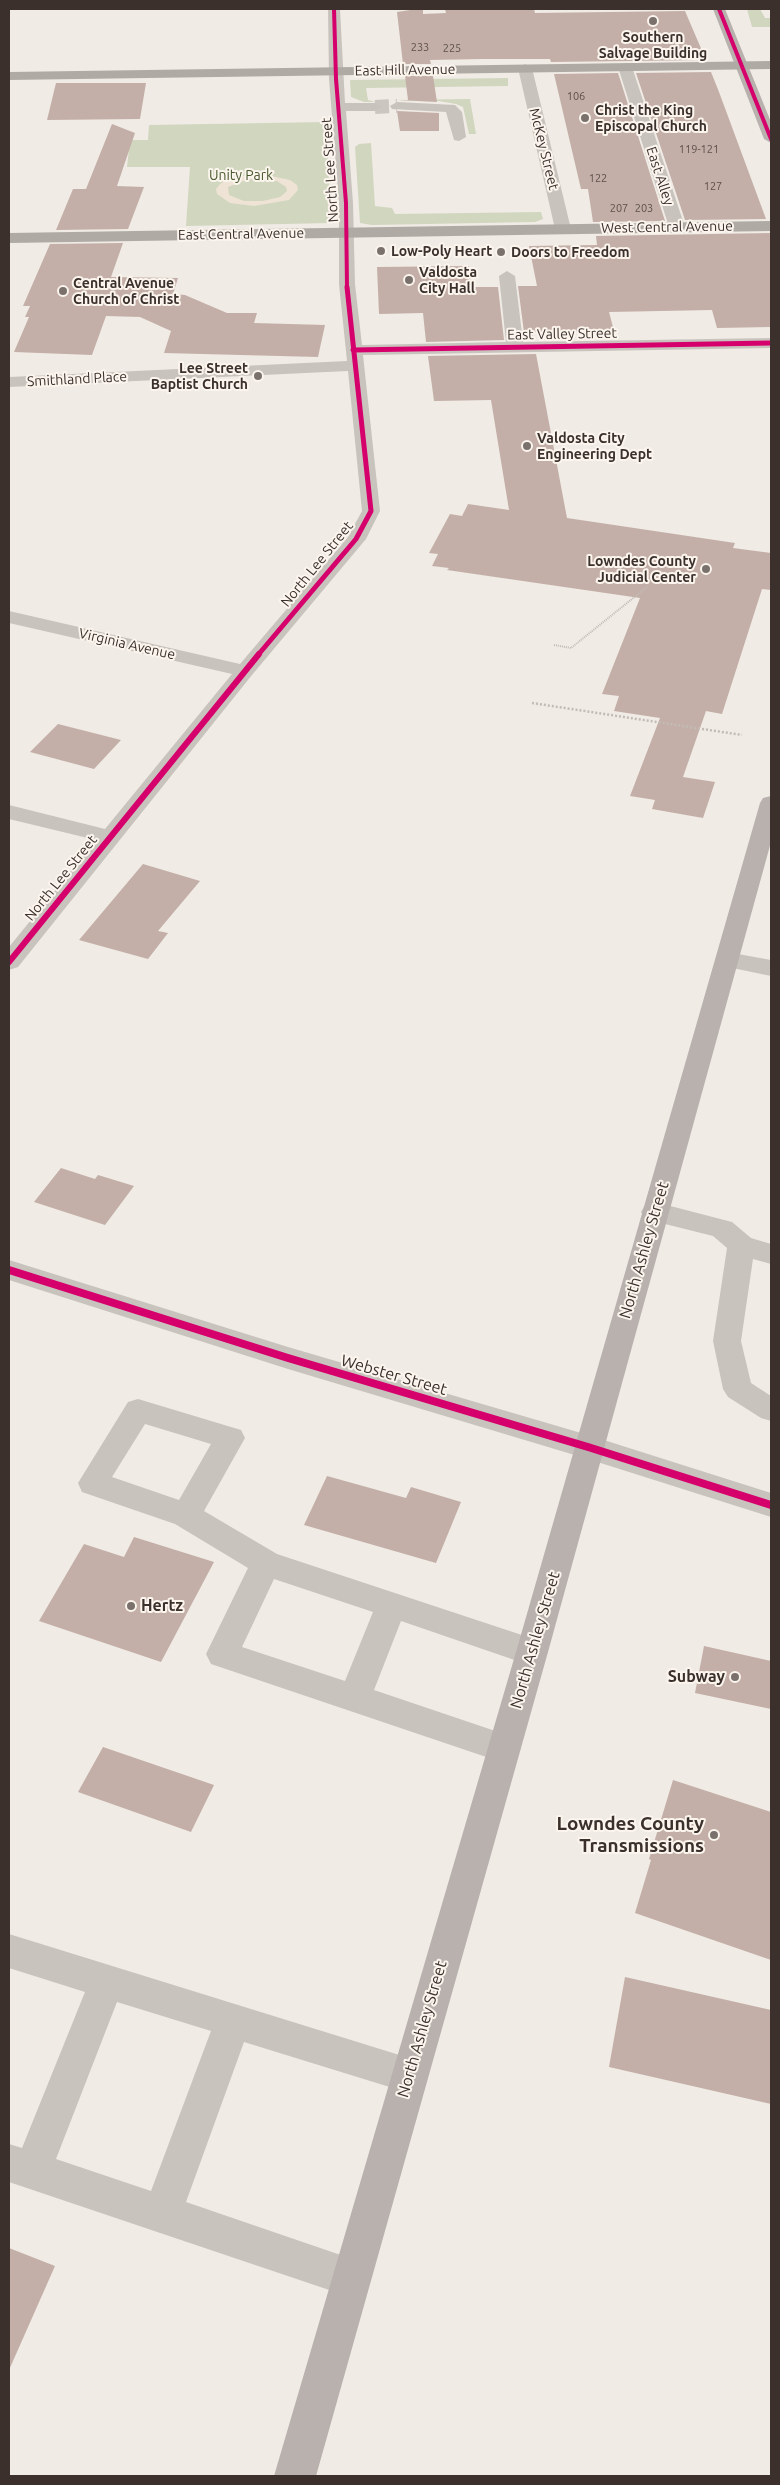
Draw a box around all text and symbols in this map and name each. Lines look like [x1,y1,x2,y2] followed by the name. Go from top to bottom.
[647,15,659,27] marker: Southern Salvage Building
[599,29,707,62] place label: Southern Salvage Building
[411,40,429,54] house number: 233
[443,41,461,55] house number: 225
[355,61,455,79] street label: East Hill Avenue
[567,89,585,103] house number: 106
[595,102,707,134] place label: Christ the King Episcopal Church
[526,106,562,192] street label: McKey Street
[579,112,591,124] marker: Christ the King Episcopal Church
[318,117,342,223] street label: North Lee Street
[679,142,719,156] house number: 119-121
[643,145,677,207] street label: East Alley
[209,167,273,183] park label: Unity Park
[589,171,607,185] house number: 122
[704,179,722,193] house number: 127
[610,201,628,215] house number: 207
[635,201,653,215] house number: 203
[601,217,733,237] street label: West Central Avenue
[178,225,304,243] street label: East Central Avenue
[391,243,492,259] place label: Low-Poly Heart
[511,244,630,260] place label: Doors to Freedom
[375,245,387,257] marker: Low-Poly Heart
[495,246,507,258] marker: Doors to Freedom
[419,264,477,296] place label: Valdosta City Hall
[403,274,415,286] marker: Valdosta City Hall
[73,275,179,308] place label: Central Avenue Church of Christ
[57,285,69,297] marker: Central Avenue Church of Christ
[507,325,617,343] street label: East Valley Street
[151,360,248,392] place label: Lee Street Baptist Church
[27,368,127,390] street label: Smithland Place
[252,370,264,382] marker: Lee Street Baptist Church
[537,430,652,462] place label: Valdosta City Engineering Dept
[521,440,533,452] marker: Valdosta City Engineering Dept
[277,518,357,610] street label: North Lee Street
[587,553,696,586] place label: Lowndes County Judicial Center
[700,563,712,575] marker: Lowndes County Judicial Center
[77,625,177,663] street label: Virginia Avenue
[21,832,101,924] street label: North Lee Street
[615,1179,673,1321] street label: North Ashley Street
[339,1351,449,1399] street label: Webster Street
[506,1569,564,1711] street label: North Ashley Street
[141,1596,183,1616] place label: Hertz
[125,1600,137,1612] marker: Hertz
[668,1667,725,1687] place label: Subway
[729,1671,741,1683] marker: Subway
[556,1813,704,1857] place label: Lowndes County Transmissions
[708,1829,720,1841] marker: Lowndes County Transmissions
[393,1958,451,2100] street label: North Ashley Street

